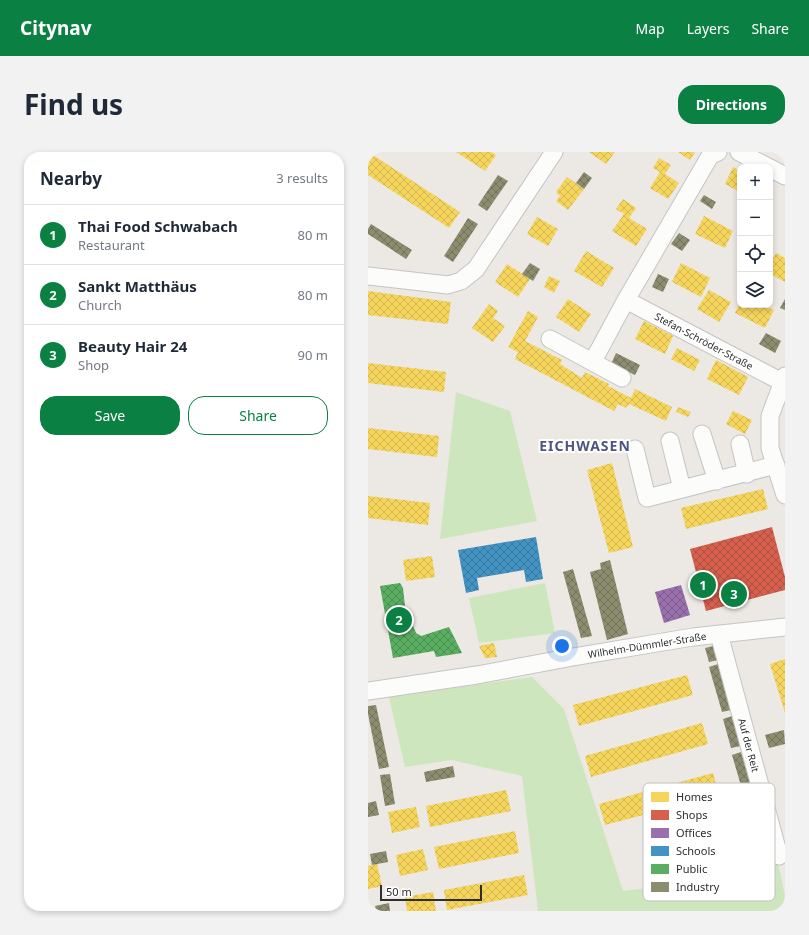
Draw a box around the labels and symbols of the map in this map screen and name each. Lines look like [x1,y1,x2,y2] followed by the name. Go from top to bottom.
[652,309,756,373] street label: Stefan-Schröder-Straße
[539,436,631,455] district label: EICHWASEN
[690,570,716,600] pin: 1
[721,579,747,609] pin: 3
[386,605,412,635] pin: 2
[587,629,708,661] street label: Wilhelm-Dümmler-Straße
[552,636,572,656] your location
[735,717,763,774] street label: Auf der Reit
[643,783,775,901] legend
[676,789,713,804] text: Homes
[676,807,708,822] text: Shops
[676,825,712,840] text: Offices
[676,843,716,858] text: Schools
[676,861,707,876] text: Public
[676,879,720,894] text: Industry
[380,883,482,902] scale bar

